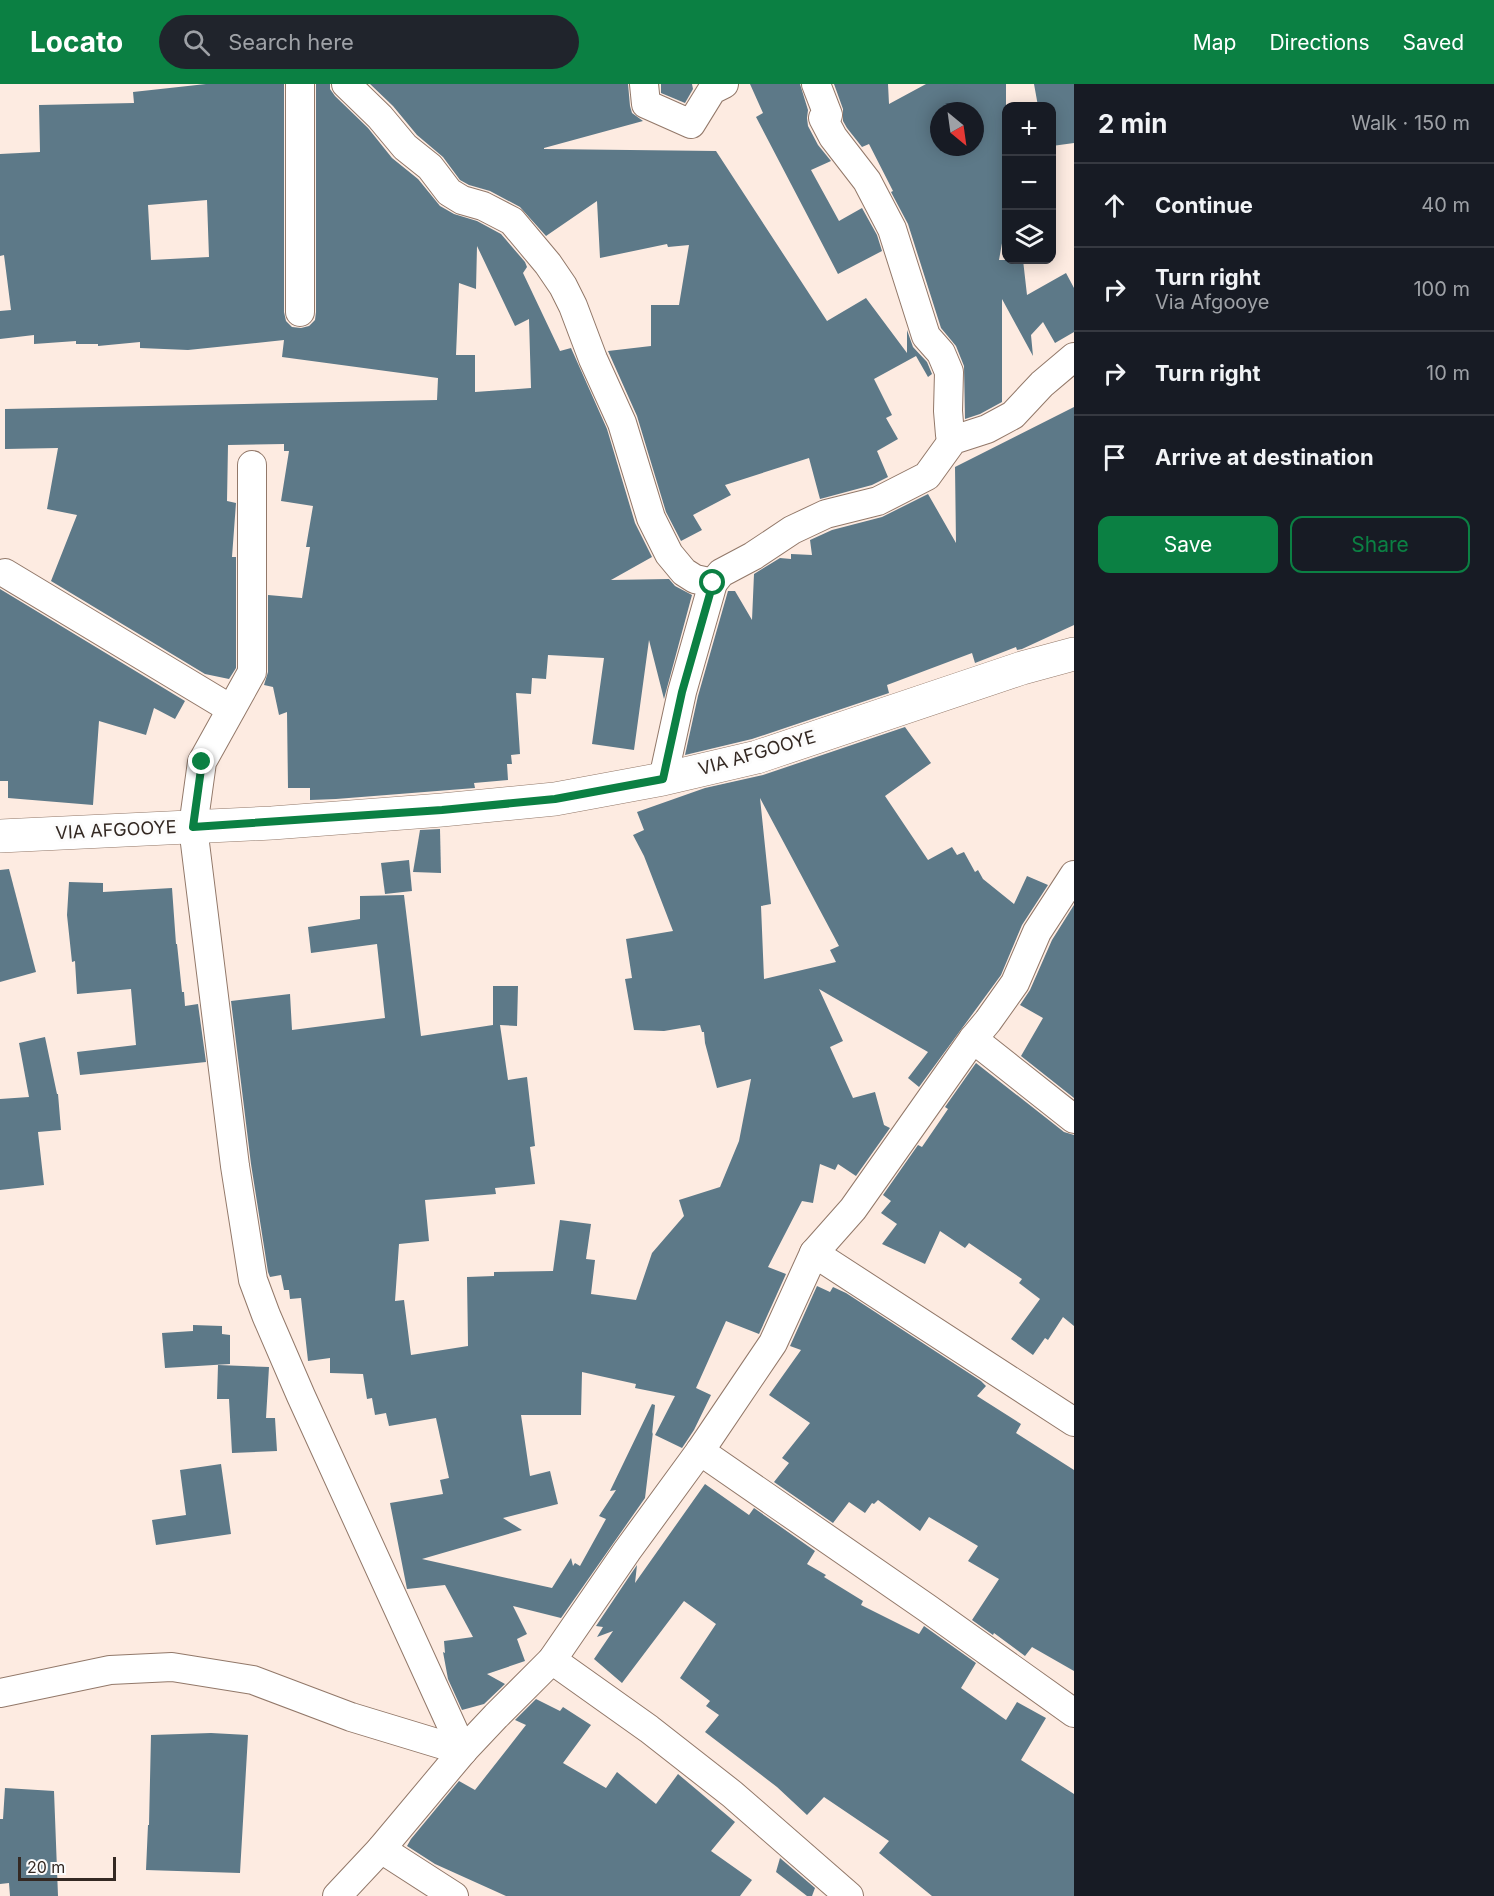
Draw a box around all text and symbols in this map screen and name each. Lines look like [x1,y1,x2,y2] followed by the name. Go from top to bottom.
[159,15,579,69] search box
[30,25,123,59] text: Locato
[180,26,213,59] icon: search
[228,29,354,55] text: Search here
[1193,30,1236,55] text: Map
[1269,30,1370,55] text: Directions
[1403,30,1464,55] text: Saved
[930,102,984,156] north arrow
[1002,102,1056,264] map controls
[1002,102,1056,156] button: +
[1098,108,1168,139] text: 2 min
[1351,111,1470,135] text: Walk · 150 m
[1002,156,1056,210] button: −
[1098,189,1131,222] icon: ahead
[1155,192,1253,218] text: Continue
[1421,193,1470,217] text: 40 m
[1002,210,1056,264] button: layers
[1155,264,1261,290] text: Turn right
[1098,273,1131,306] icon: right
[1413,277,1470,301] text: 100 m
[1155,290,1269,314] text: Via Afgooye
[1098,357,1131,390] icon: right
[1155,360,1261,386] text: Turn right
[1426,361,1470,385] text: 10 m
[1098,441,1131,474] icon: arrive
[1155,444,1374,470] text: Arrive at destination
[1098,516,1278,573] button: Save
[1290,516,1470,573] button: Share
[699,569,725,595] route start
[696,726,818,779] street label: VIA AFGOOYE
[188,748,214,774] route end
[55,816,177,843] street label: VIA AFGOOYE
[18,1854,116,1882] scale bar
[27,1857,65,1877] text: 20 m

